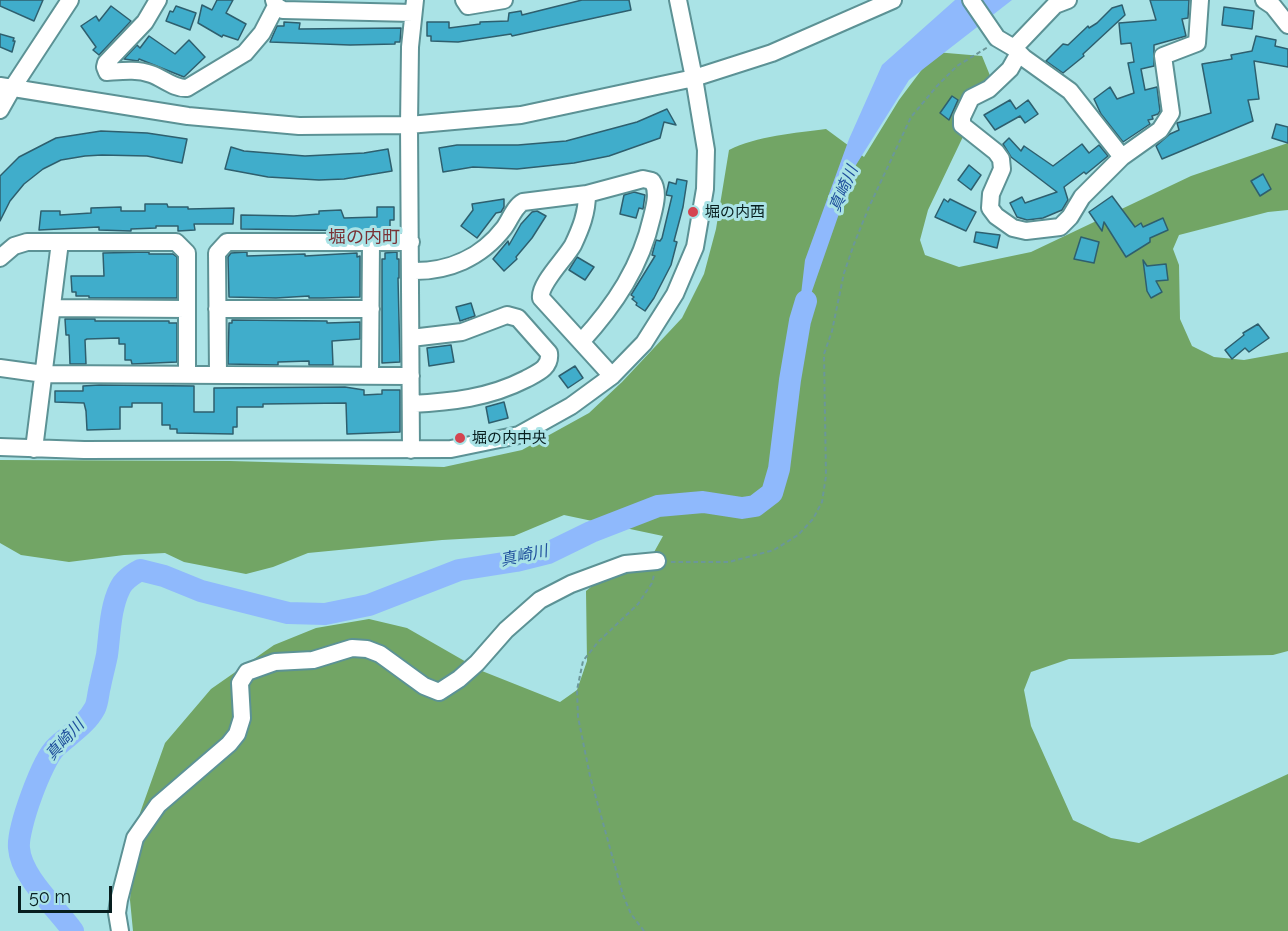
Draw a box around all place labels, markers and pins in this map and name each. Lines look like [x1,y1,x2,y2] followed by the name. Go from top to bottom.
[705,203,765,221] place label: 堀の内西
[686,205,700,219] marker: 堀の内西
[472,429,547,447] place label: 堀の内中央
[453,431,467,445] marker: 堀の内中央

